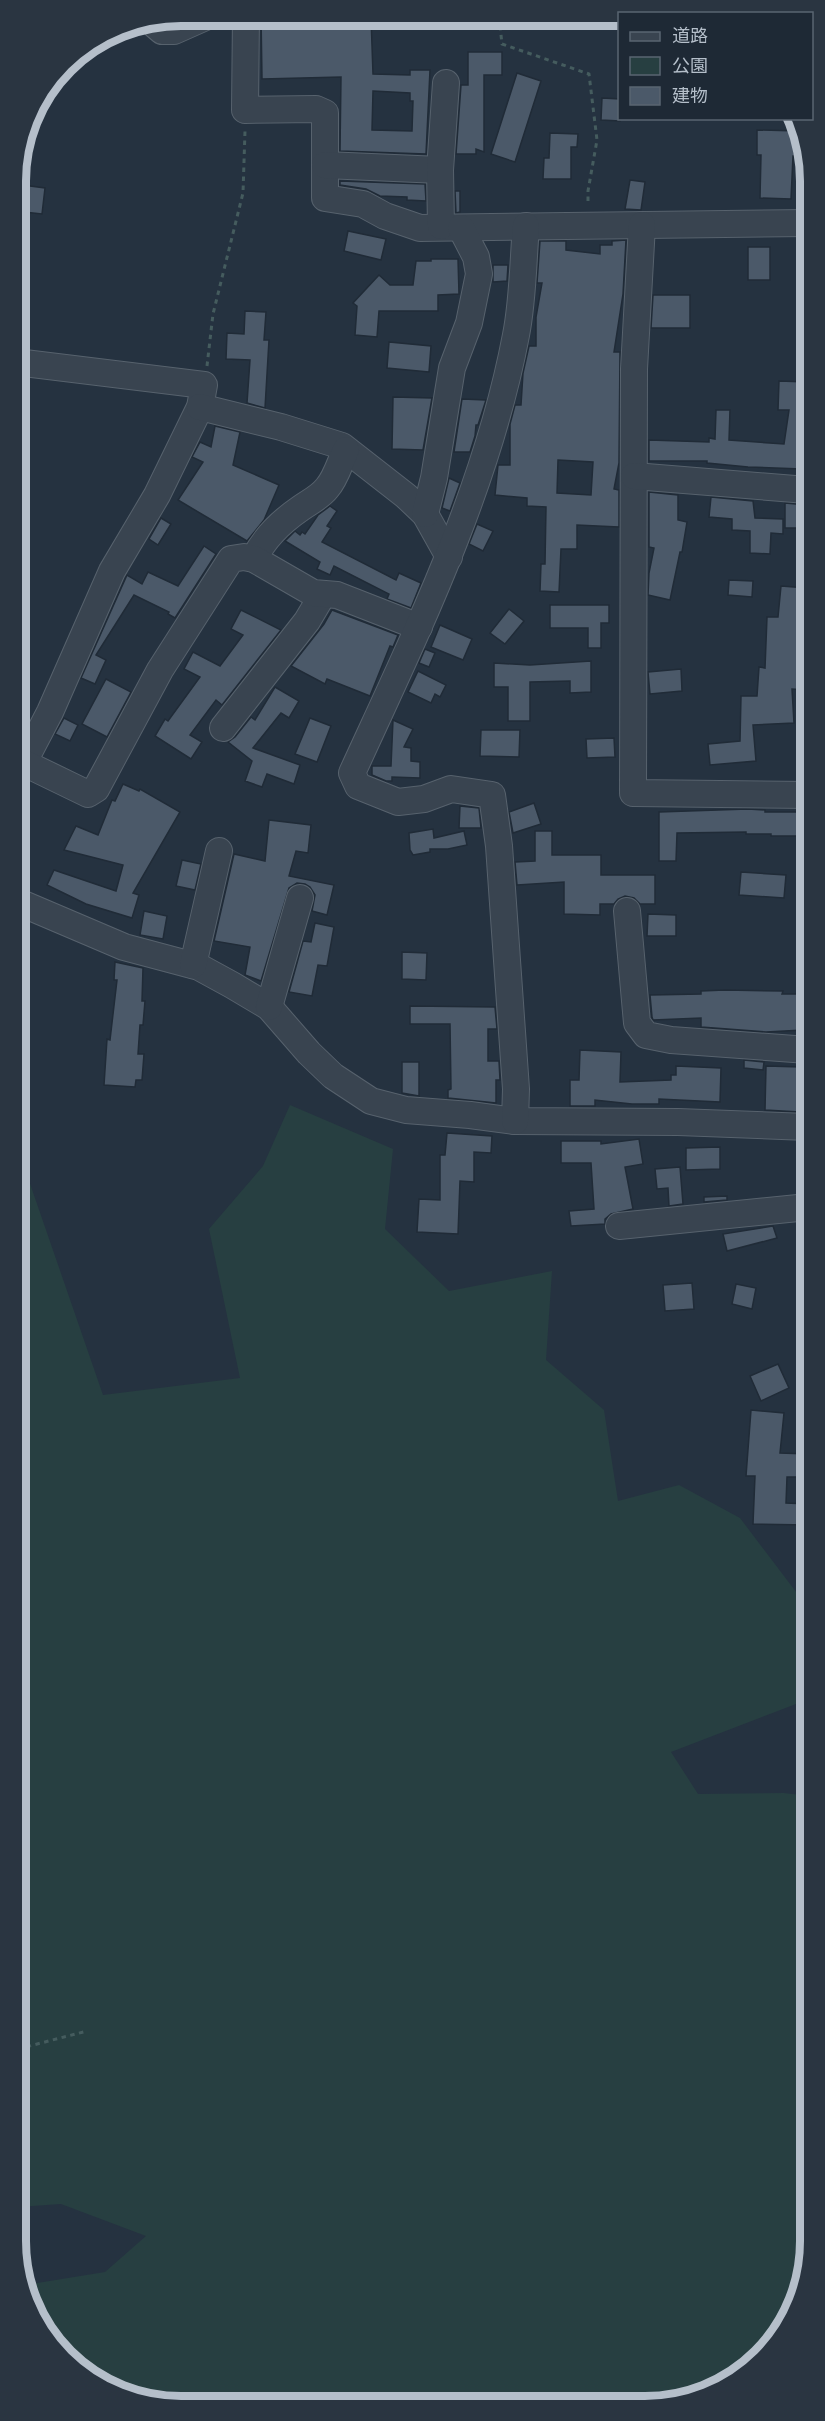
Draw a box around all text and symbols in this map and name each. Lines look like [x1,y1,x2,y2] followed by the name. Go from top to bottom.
[618,12,813,120] legend
[672,25,708,46] text: 道路
[672,55,708,76] text: 公園
[672,85,708,106] text: 建物

